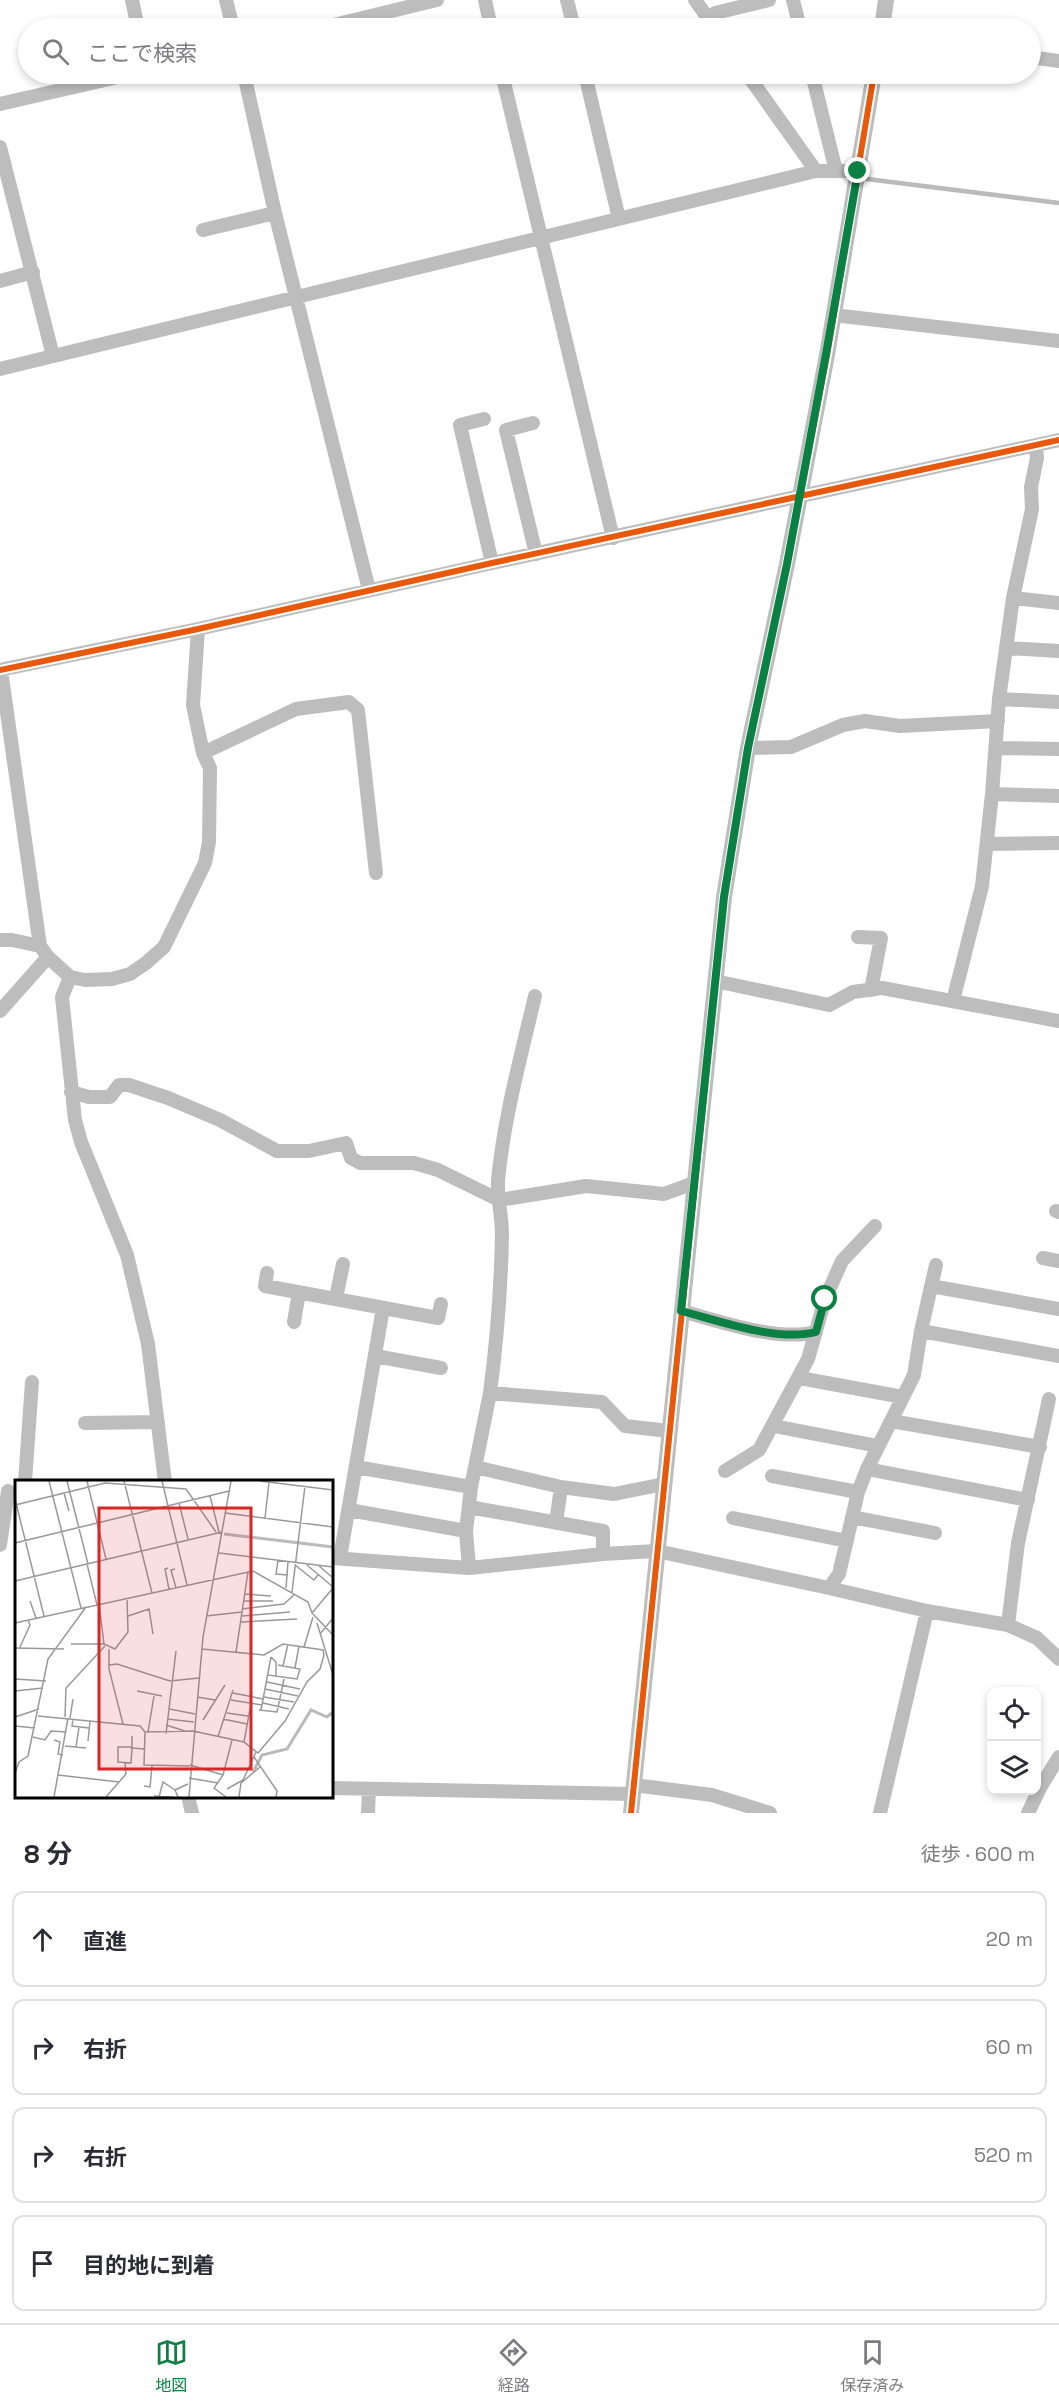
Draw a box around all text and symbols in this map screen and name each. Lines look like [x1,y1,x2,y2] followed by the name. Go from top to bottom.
[18,18,1041,84] search box
[39,35,72,68] icon: search
[87,39,197,67] text: ここで検索
[844,157,870,183] route end
[811,1285,837,1311] route start
[15,1480,333,1798] inset map
[987,1687,1041,1795] map controls
[987,1687,1041,1741] button: locate
[987,1741,1041,1795] button: layers
[24,1837,72,1871] text: 8 分
[921,1841,1035,1867] text: 徒歩 · 600 m
[26,1923,59,1956] icon: ahead
[986,1926,1033,1952] text: 20 m
[83,1927,127,1955] text: 直進
[26,2031,59,2064] icon: right
[986,2034,1033,2060] text: 60 m
[83,2035,127,2063] text: 右折
[26,2139,59,2172] icon: right
[974,2142,1033,2168] text: 520 m
[83,2143,127,2171] text: 右折
[26,2247,59,2280] icon: arrive
[83,2251,215,2279] text: 目的地に到着
[155,2336,188,2396] tab: 地図
[497,2336,530,2396] tab: 経路
[840,2336,904,2396] tab: 保存済み

